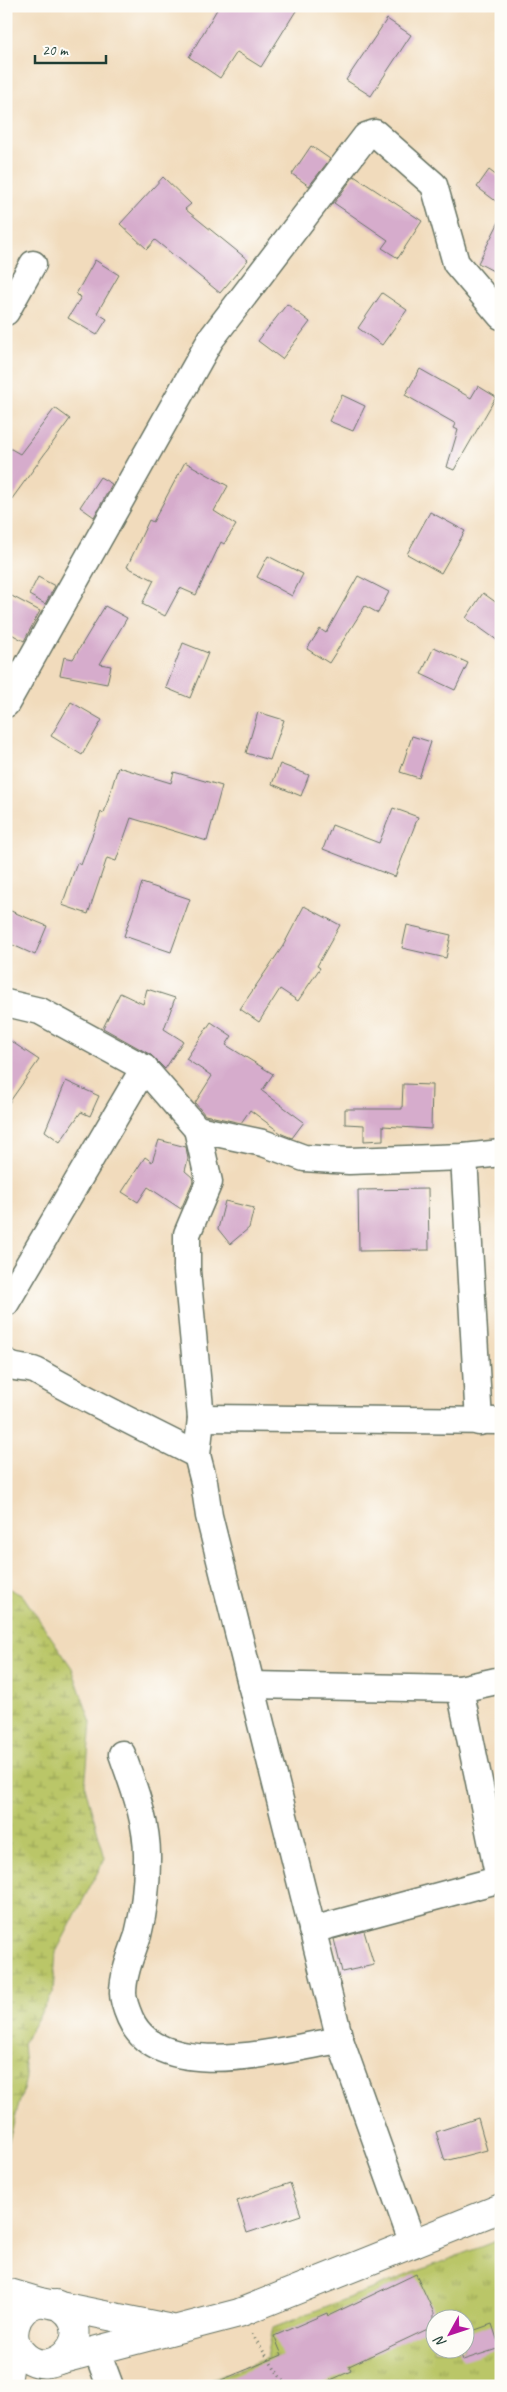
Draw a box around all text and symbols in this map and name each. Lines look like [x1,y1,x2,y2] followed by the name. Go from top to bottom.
[35,32,106,64] scale bar
[42,41,69,60] text: 20 m
[424,2310,474,2360] north arrow
[430,2331,450,2351] text: N

